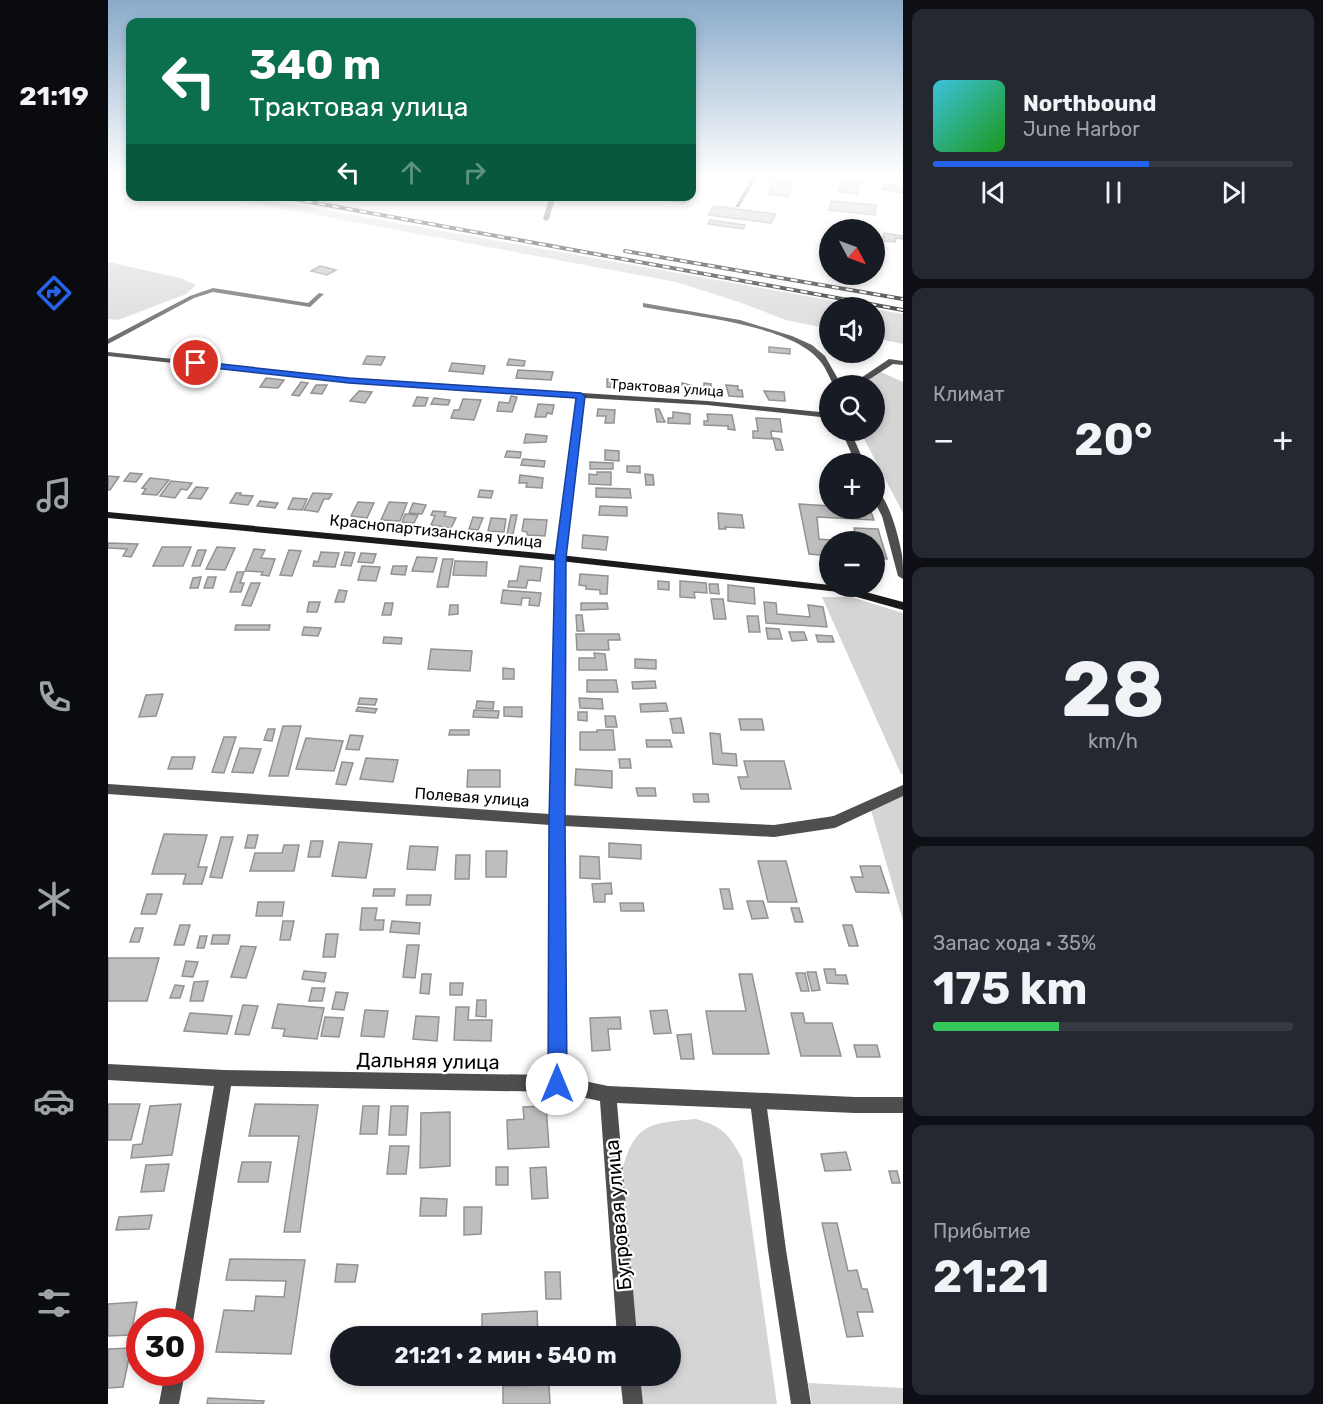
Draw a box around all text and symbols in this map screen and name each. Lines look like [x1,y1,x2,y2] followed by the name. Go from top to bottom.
[249,40,381,90] text: 340 m
[150,42,228,120] icon: left
[19,80,89,112] text: 21:19
[1023,90,1156,117] text: Northbound
[249,91,468,123] text: Трактовая улица
[1023,117,1140,141] text: June Harbor
[332,156,365,189] icon: left
[395,156,428,189] icon: ahead
[458,156,491,189] icon: right
[977,176,1010,209] icon: previous
[1097,176,1130,209] icon: pause
[1217,176,1250,209] icon: next
[819,219,885,285] north arrow
[819,219,885,597] map controls
[33,272,75,314] icon: directions
[819,297,885,363] button: sound
[170,337,221,388] pin
[179,346,212,379] icon: arrive
[819,375,885,441] button: search
[610,376,724,400] street label: Трактовая улица
[933,382,1005,406] text: Климат
[1074,413,1153,466] text: 20°
[933,420,954,459] text: −
[1272,420,1293,459] text: +
[819,453,885,519] button: +
[33,474,75,516] icon: music
[329,510,543,552] street label: Краснопартизанская улица
[819,531,885,597] button: −
[1061,643,1165,736] text: 28
[33,676,75,718] icon: phone
[1088,729,1138,753] text: km/h
[414,784,530,810] street label: Полевая улица
[33,878,75,920] icon: climate
[933,931,1096,955] text: Запас хода · 35%
[933,962,1087,1015] text: 175 km
[356,1048,500,1074] street label: Дальняя улица
[525,1052,589,1116] position arrow
[33,1080,75,1122] icon: car
[599,1139,637,1291] street label: Бугровая улица
[933,1219,1031,1243] text: Прибытие
[933,1250,1049,1303] text: 21:21
[33,1282,75,1324] icon: filters
[126,1308,204,1386] speed limit sign: 30
[394,1342,617,1369] text: 21:21 · 2 мин · 540 m

